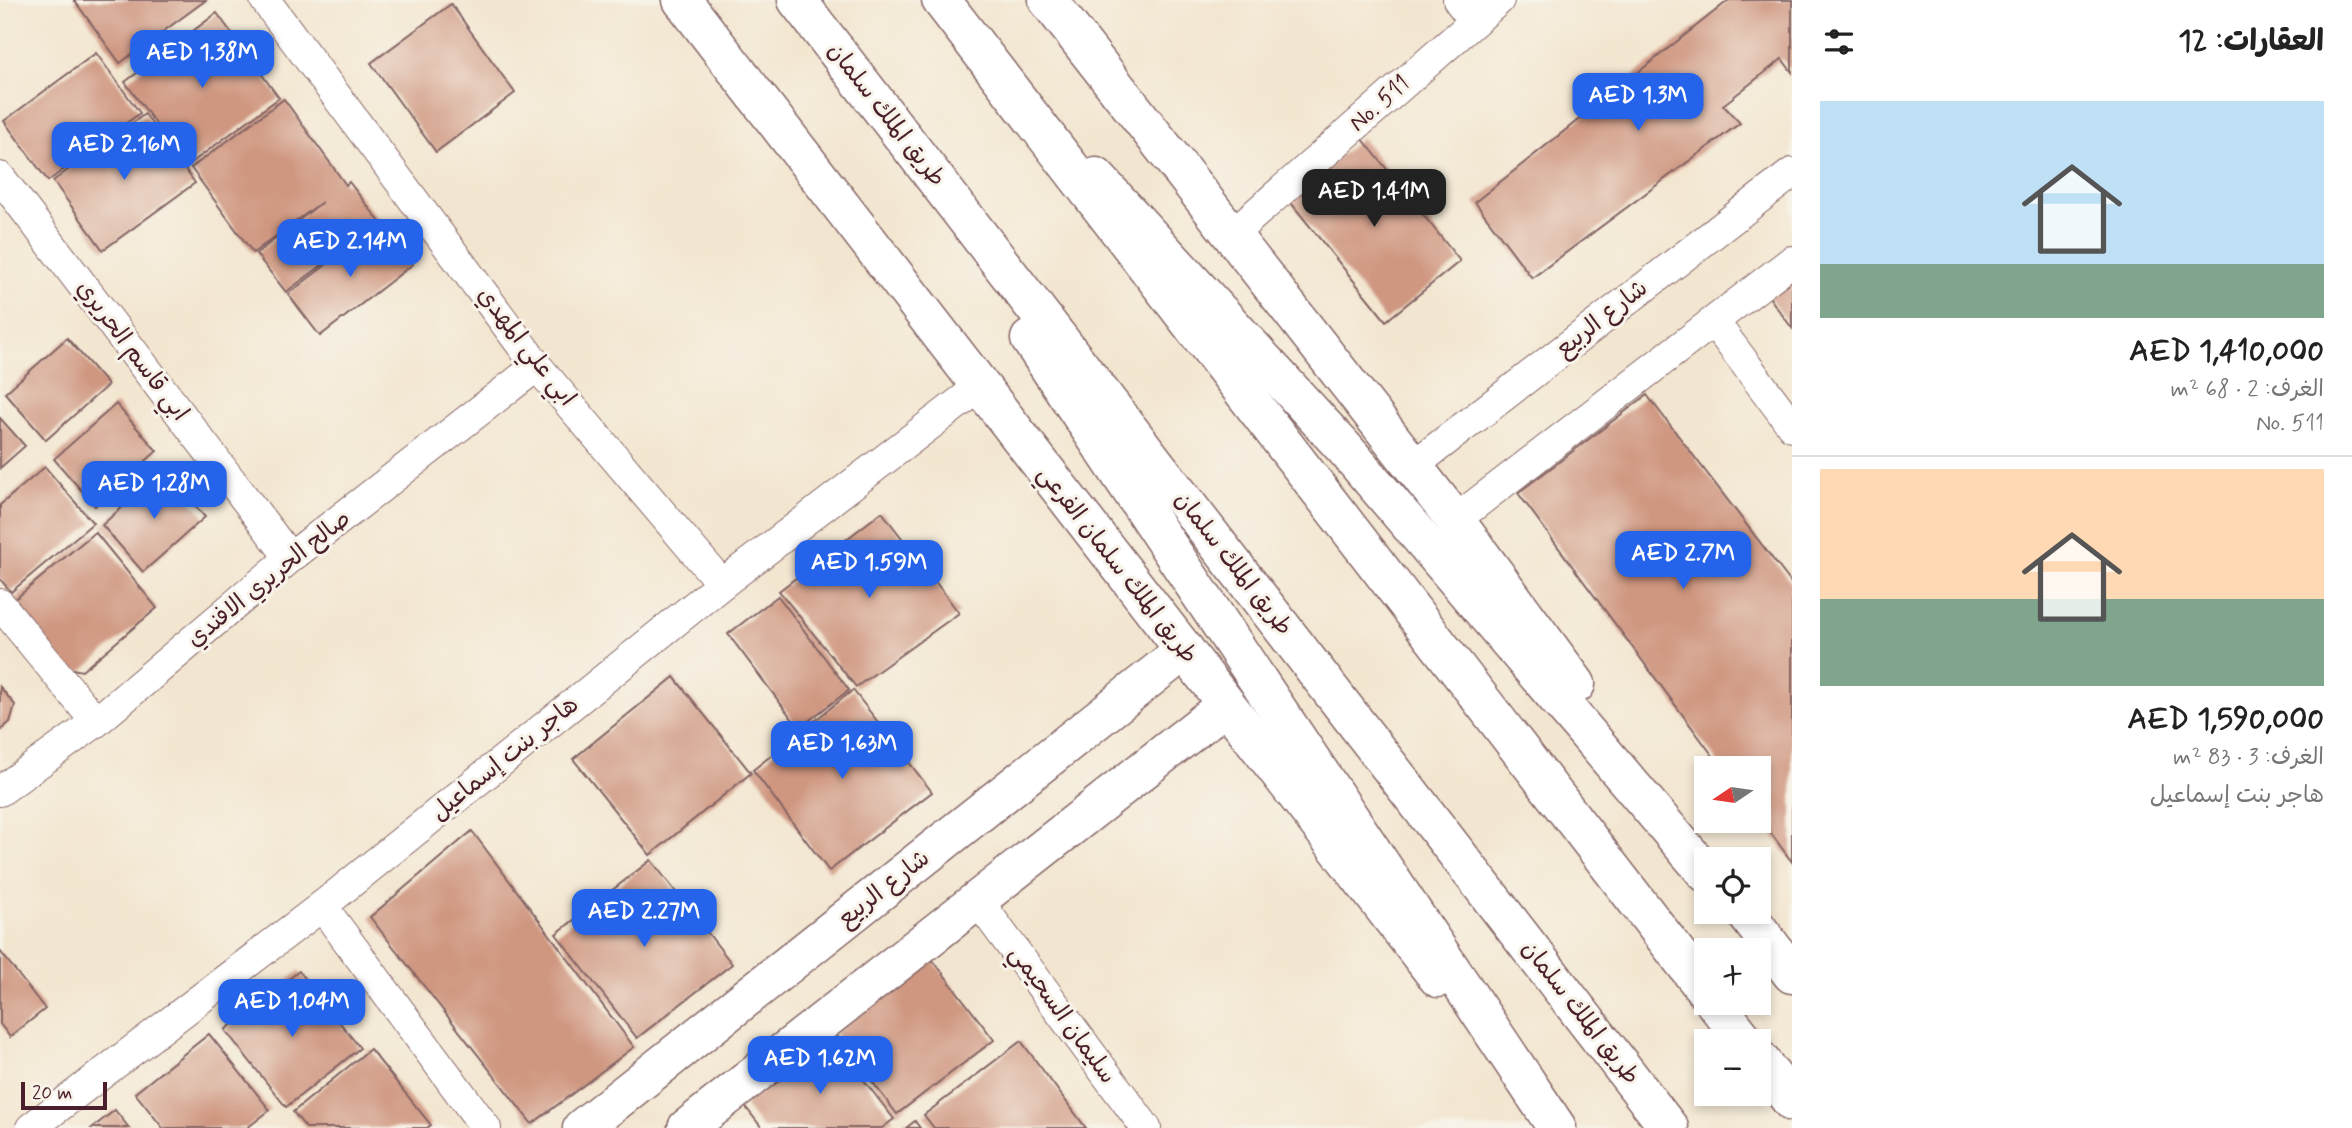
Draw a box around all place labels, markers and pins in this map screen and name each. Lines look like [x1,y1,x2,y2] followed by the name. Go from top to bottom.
[122,31,282,90] pin: AED 1.38M
[1566,74,1710,133] pin: AED 1.3M
[44,122,204,182] pin: AED 2.16M
[1294,170,1454,229] pin: AED 1.41M
[270,219,430,279] pin: AED 2.14M
[74,462,234,521] pin: AED 1.28M
[1611,532,1755,591] pin: AED 2.7M
[789,540,949,600] pin: AED 1.59M
[762,722,922,781] pin: AED 1.63M
[564,890,724,949] pin: AED 2.27M
[212,979,372,1039] pin: AED 1.04M
[740,1036,900,1096] pin: AED 1.62M

